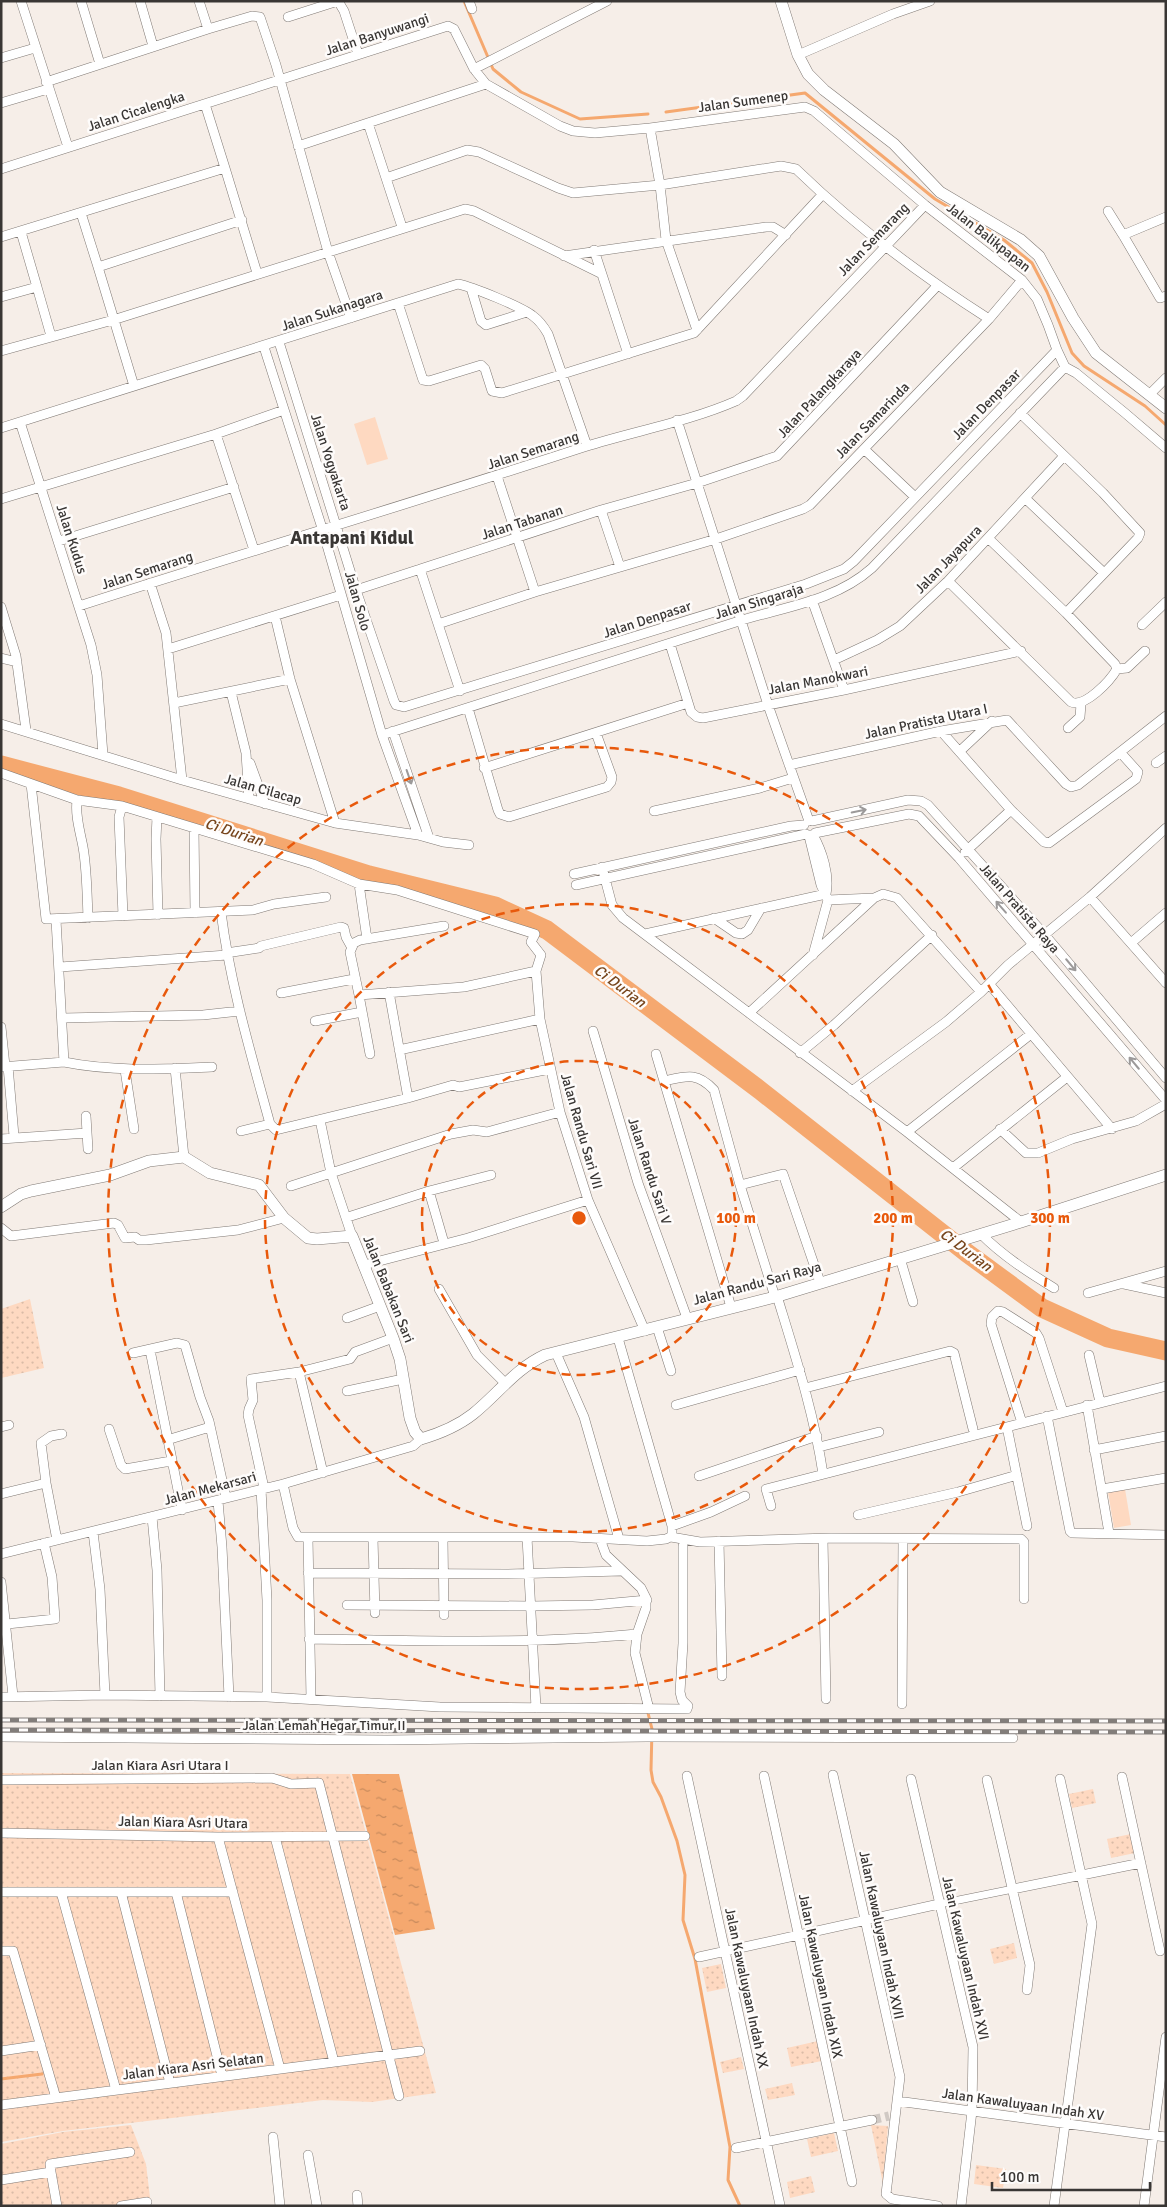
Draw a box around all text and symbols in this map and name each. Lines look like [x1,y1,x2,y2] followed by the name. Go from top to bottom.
[323,10,431,59] street label: Jalan Banyuwangi
[697,87,789,116] street label: Jalan Sumenep
[85,88,187,135] street label: Jalan Cicalengka
[834,199,913,279] street label: Jalan Semarang
[943,199,1034,276] street label: Jalan Balikpapan
[279,286,385,335] street label: Jalan Sukanagara
[774,345,865,441] street label: Jalan Palangkaraya
[948,365,1025,443] street label: Jalan Denpasar
[832,379,913,462] street label: Jalan Samarinda
[307,412,354,513] street label: Jalan Yogyakarta
[485,428,581,473] street label: Jalan Semarang
[479,501,565,544] street label: Jalan Tabanan
[52,502,91,576] street label: Jalan Kudus
[912,522,985,597] street label: Jalan Jayapura
[290,526,414,550] district label: Antapani Kidul
[99,548,195,593] street label: Jalan Semarang
[341,569,374,633] street label: Jalan Solo
[713,580,806,623] street label: Jalan Singaraja
[601,597,694,642] street label: Jalan Denpasar
[767,662,870,699] street label: Jalan Manokwari
[863,700,989,743] street label: Jalan Pratista Utara I
[405,769,414,785] one-way arrow
[222,770,303,809] street label: Jalan Cilacap
[851,805,867,815] one-way arrow
[203,814,266,850] water label: Ci Durian
[976,860,1063,957] street label: Jalan Pratista Raya
[995,900,1007,913] one-way arrow
[1065,958,1076,971] one-way arrow
[591,961,650,1012] water label: Ci Durian
[1129,1057,1140,1070] one-way arrow
[557,1071,606,1191] street label: Jalan Randu Sari VII
[624,1116,675,1227] street label: Jalan Randu Sari V
[570,1209,588,1227] centre of rings
[716,1209,756,1227] text: 100 m
[873,1209,913,1227] text: 200 m
[1030,1209,1070,1227] text: 300 m
[937,1225,996,1276] water label: Ci Durian
[359,1233,418,1345] street label: Jalan Babakan Sari
[691,1258,823,1309] street label: Jalan Randu Sari Raya
[162,1468,258,1509] street label: Jalan Mekarsari
[243,1717,406,1734] street label: Jalan Lemah Hegar Timur II
[91,1757,229,1774] street label: Jalan Kiara Asri Utara I
[118,1813,248,1832] street label: Jalan Kiara Asri Utara
[855,1849,908,2021] street label: Jalan Kawaluyaan Indah XVII
[938,1875,993,2042] street label: Jalan Kawaluyaan Indah XVI
[795,1892,846,2060] street label: Jalan Kawaluyaan Indah XIX
[721,1906,772,2070] street label: Jalan Kawaluyaan Indah XX
[122,2049,265,2084] street label: Jalan Kiara Asri Selatan
[941,2085,1105,2124] street label: Jalan Kawaluyaan Indah XV
[992,2160,1150,2192] scale bar
[1000,2168,1040,2186] text: 100 m

